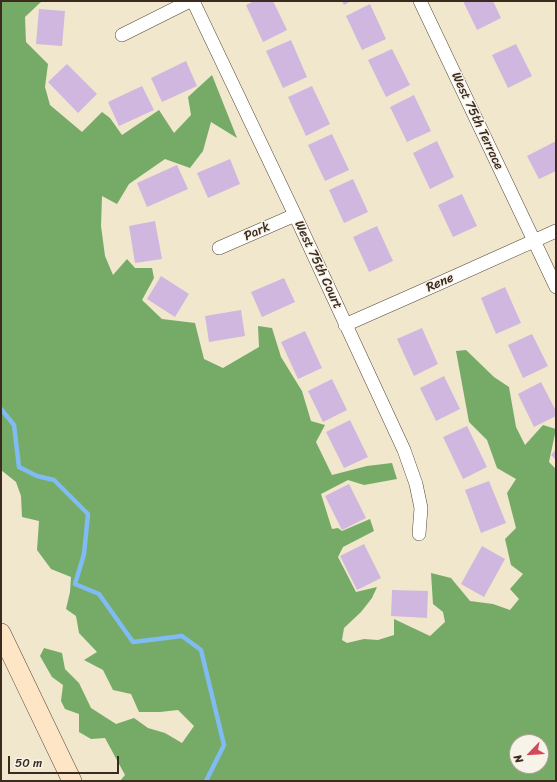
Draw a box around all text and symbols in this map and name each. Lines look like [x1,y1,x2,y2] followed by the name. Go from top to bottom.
[448,70,506,172] street label: West 75th Terrace
[291,218,345,312] street label: West 75th Court
[242,219,272,245] street label: Park
[424,270,456,296] street label: Rene
[509,734,549,774] north arrow
[10,748,121,774] scale bar
[508,751,529,766] text: N
[15,752,42,774] text: 50 m

